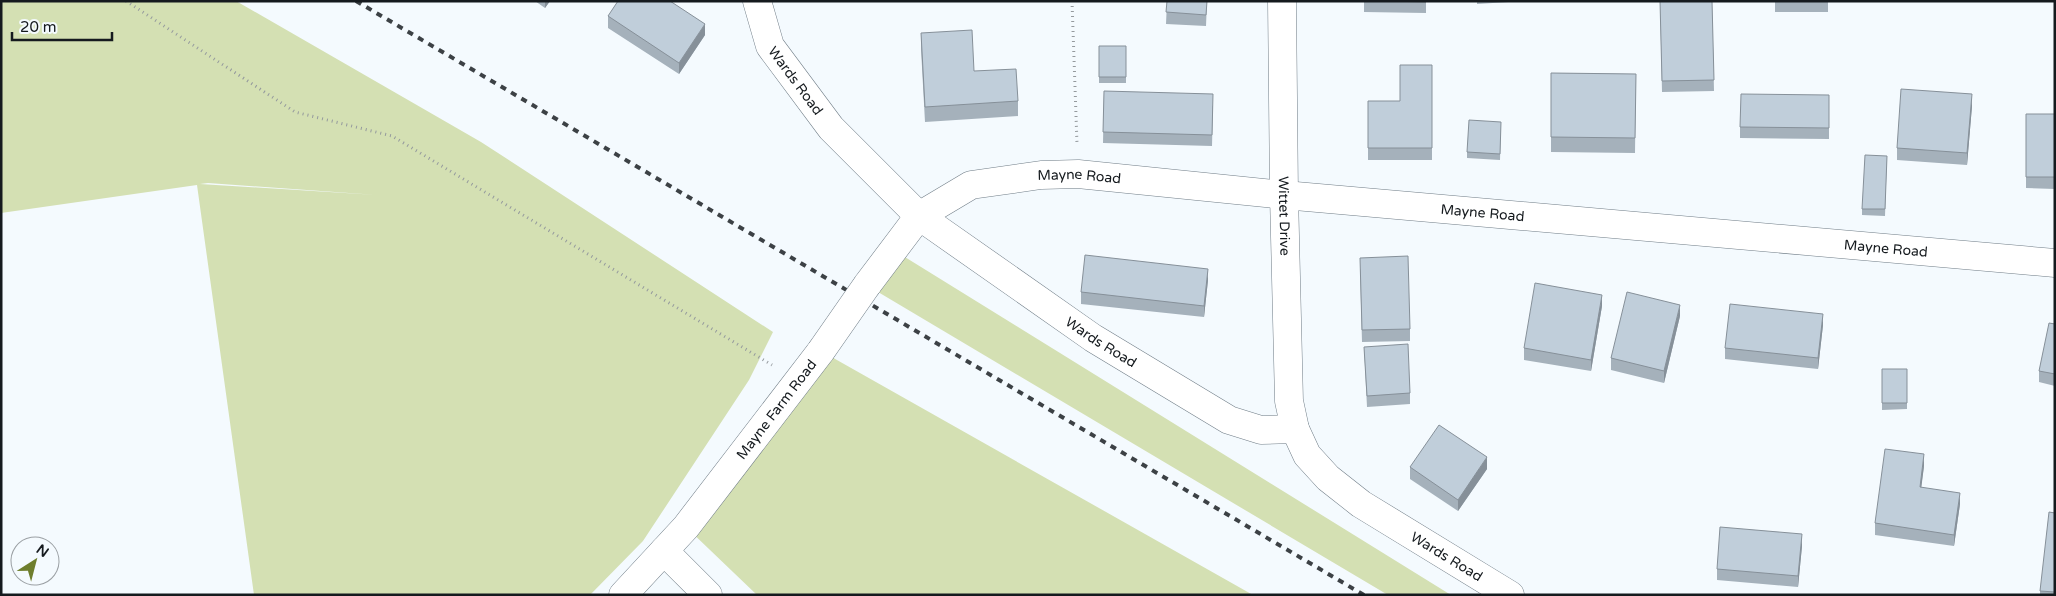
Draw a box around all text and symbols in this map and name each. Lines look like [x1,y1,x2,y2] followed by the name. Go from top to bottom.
[12,10,112,42] scale bar
[20,18,57,36] text: 20 m
[764,43,826,119] street label: Wards Road
[1037,166,1122,187] street label: Mayne Road
[1275,176,1293,256] street label: Wittet Drive
[1440,201,1525,225] street label: Mayne Road
[1843,236,1929,261] street label: Mayne Road
[1062,313,1140,371] street label: Wards Road
[733,356,820,463] street label: Mayne Farm Road
[1407,528,1486,585] street label: Wards Road
[10,536,60,586] north arrow
[33,541,52,561] text: N

